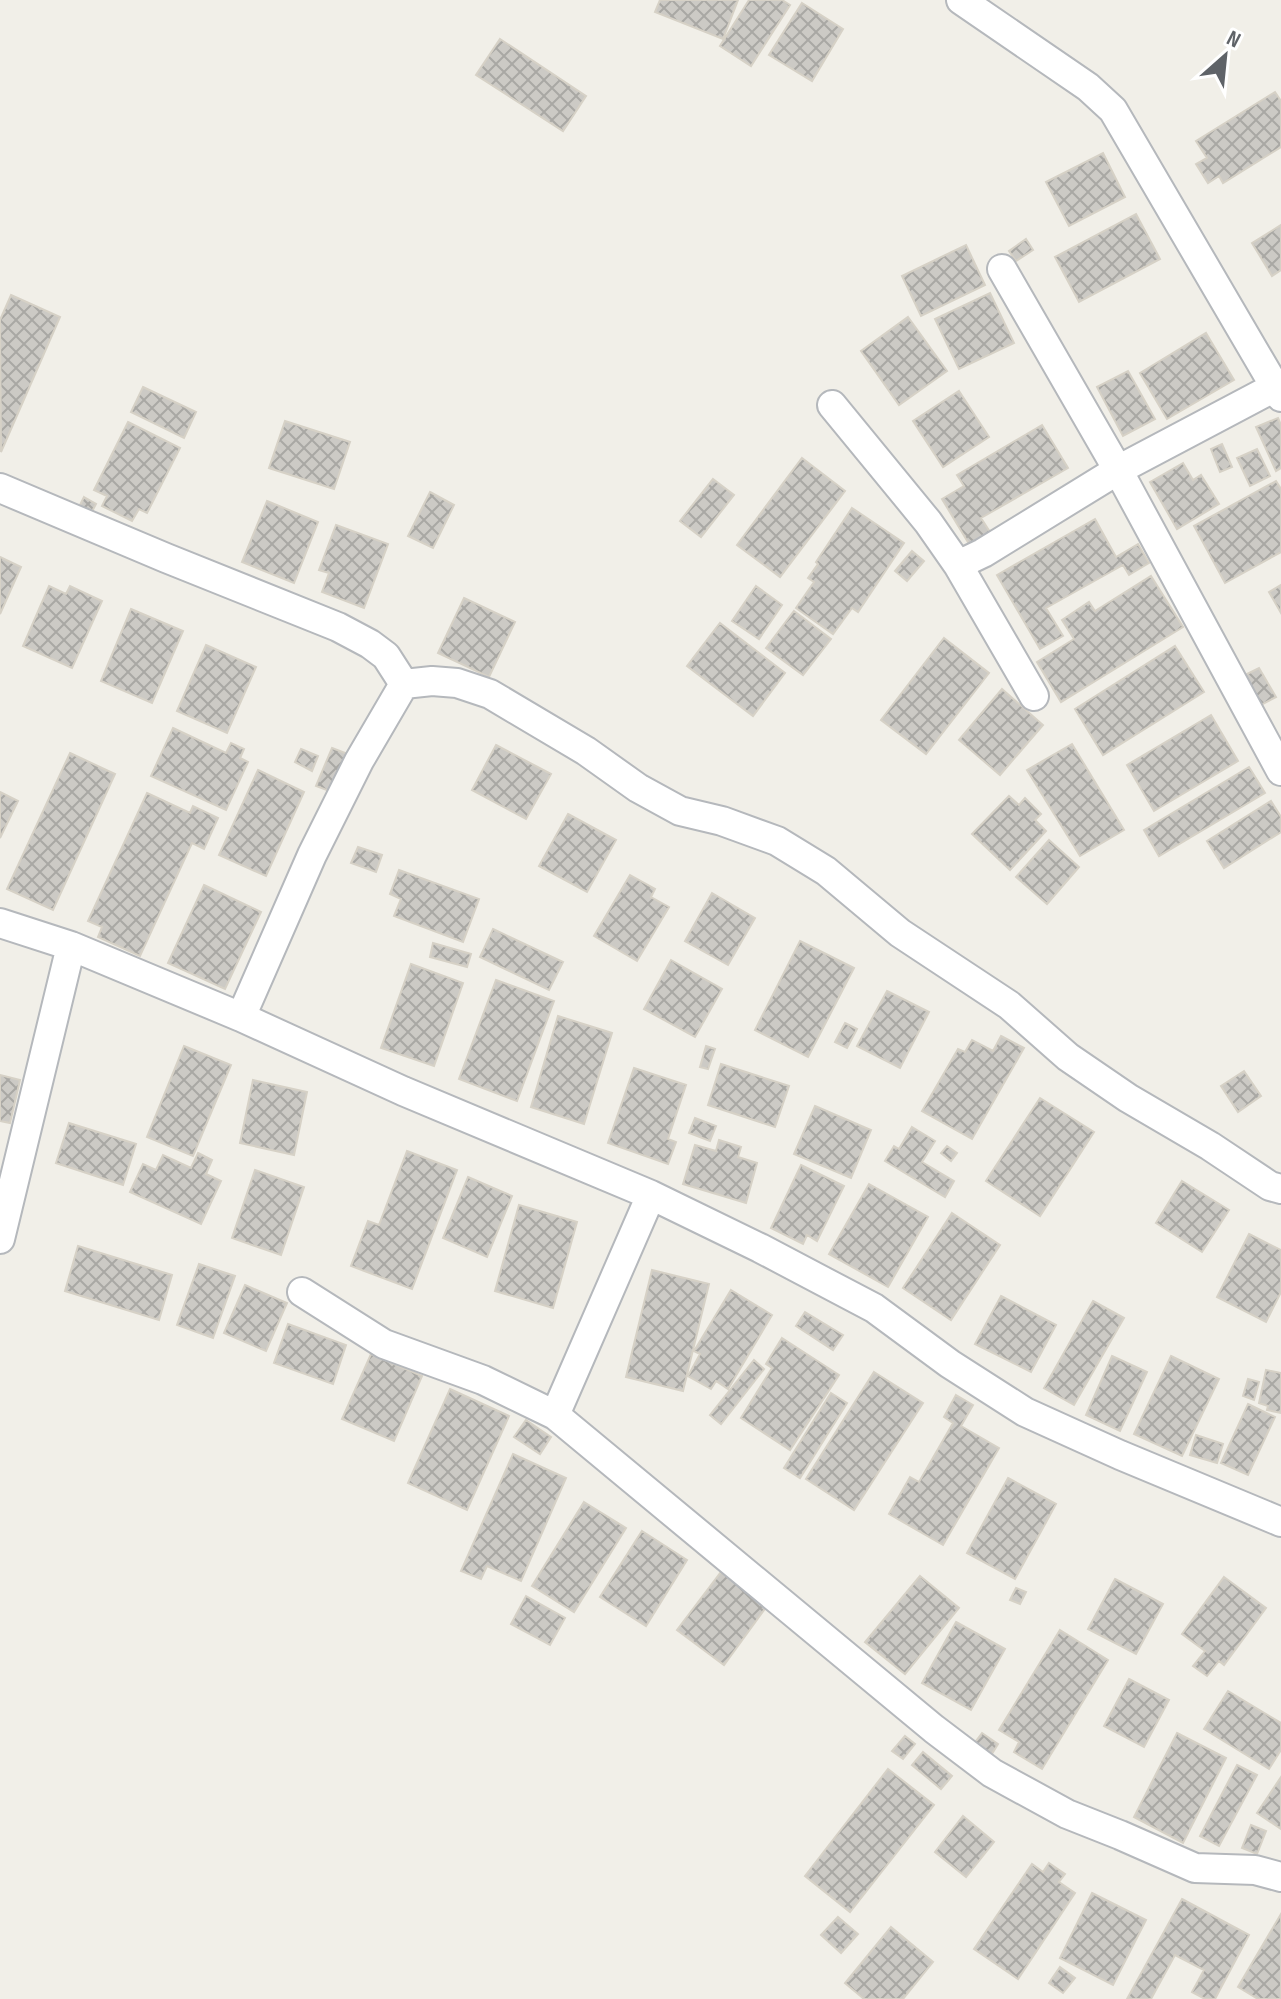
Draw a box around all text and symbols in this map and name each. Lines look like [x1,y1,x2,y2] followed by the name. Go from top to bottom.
[1185,16,1265,96] north arrow
[1222,25,1245,54] text: N

